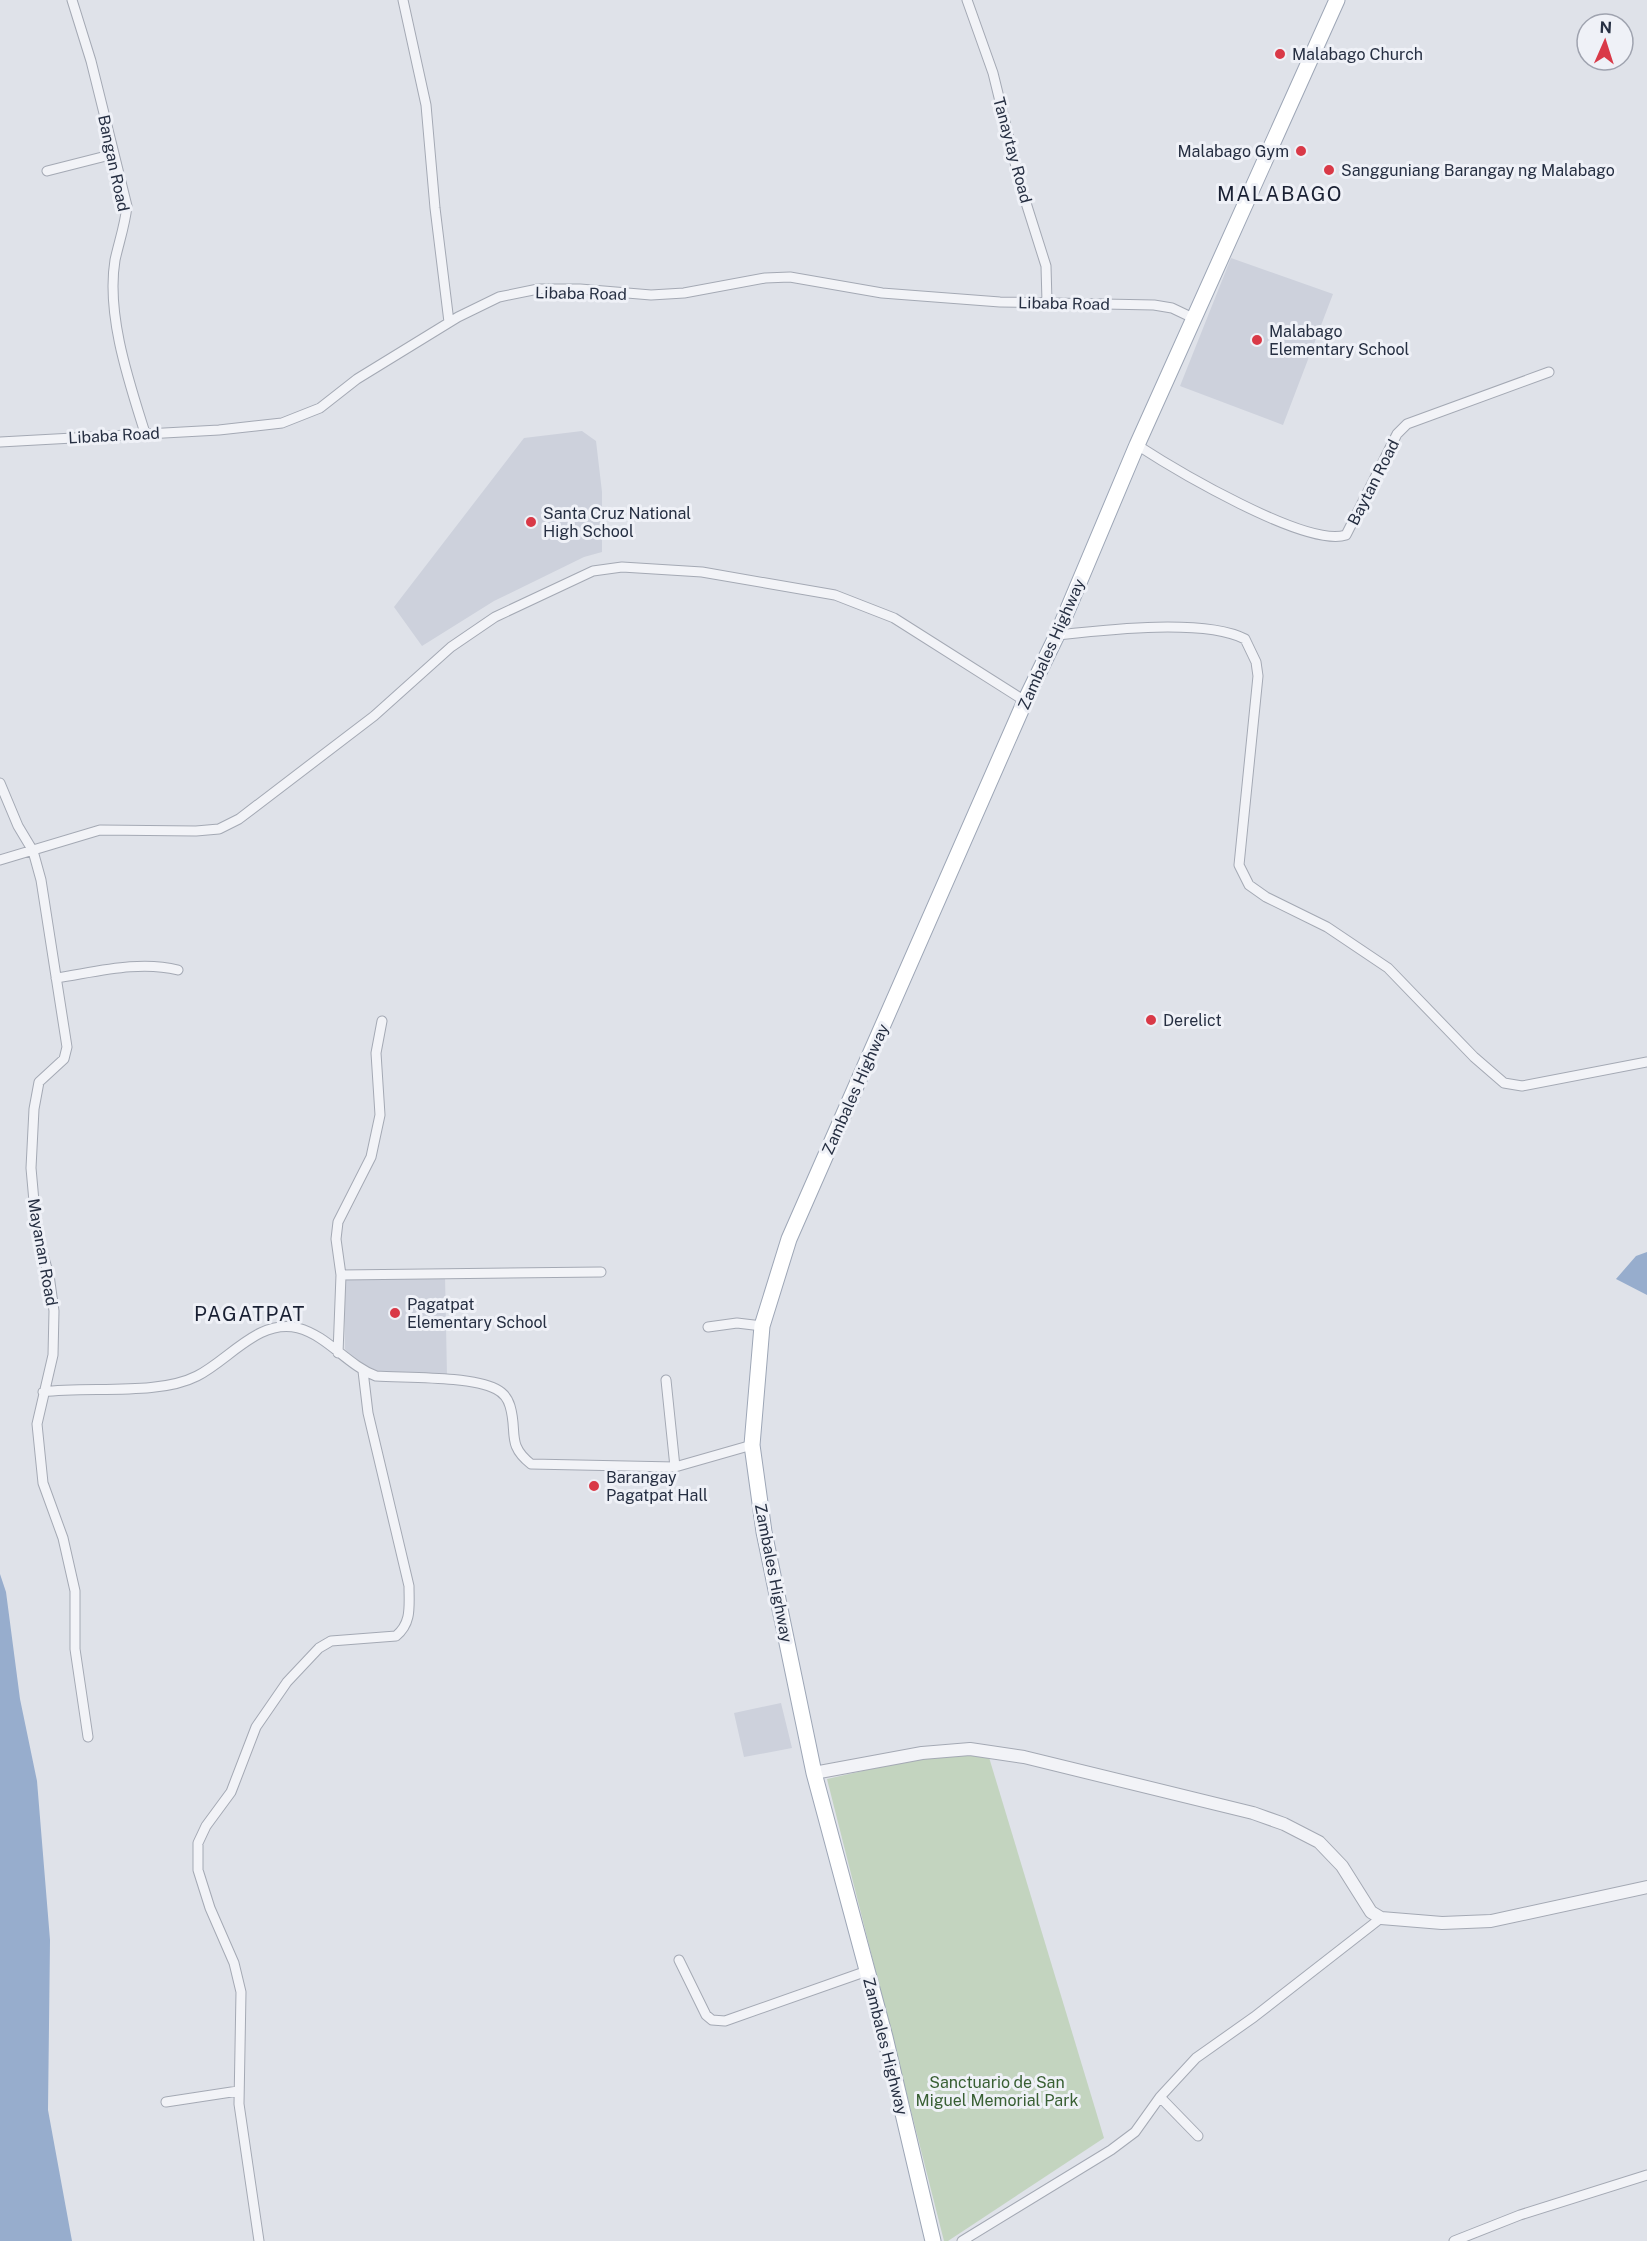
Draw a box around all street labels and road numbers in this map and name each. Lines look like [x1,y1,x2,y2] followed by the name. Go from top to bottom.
[989,95,1036,205] street label: Tanaytay Road
[94,113,133,213] street label: Bangan Road
[535,283,627,304] street label: Libaba Road
[1018,293,1110,314] street label: Libaba Road
[68,424,160,447] street label: Libaba Road
[1344,436,1403,528] street label: Baytan Road
[1014,575,1089,713] street label: Zambales Highway
[818,1020,893,1158] street label: Zambales Highway
[24,1197,61,1307] street label: Mayanan Road
[751,1502,796,1645] street label: Zambales Highway
[859,1975,912,2117] street label: Zambales Highway

